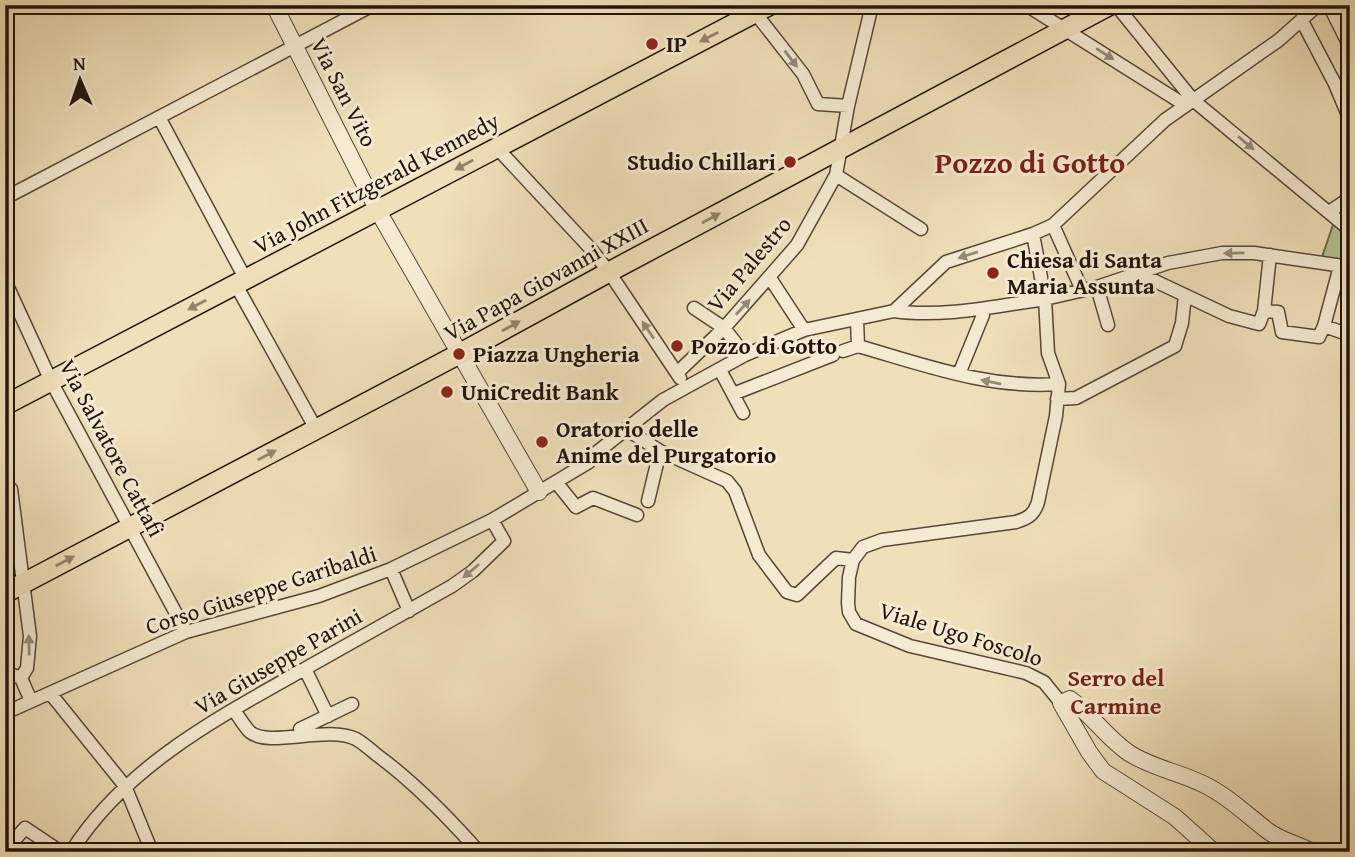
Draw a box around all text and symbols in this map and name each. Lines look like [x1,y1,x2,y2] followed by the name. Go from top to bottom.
[666,27,687,60] place label: IP
[303,31,386,152] street label: Via San Vito
[699,31,719,42] one-way arrow
[644,36,660,52] marker: IP
[46,46,116,116] north arrow
[1095,47,1114,60] one-way arrow
[73,49,87,77] text: N
[784,49,799,67] one-way arrow
[247,103,505,261] street label: Via John Fitzgerald Kennedy
[1237,135,1254,150] one-way arrow
[935,140,1125,184] district label: Pozzo di Gotto
[627,145,776,178] place label: Studio Chillari
[782,154,798,170] marker: Studio Chillari
[454,159,474,171] one-way arrow
[437,209,654,349] street label: Via Papa Giovanni XXIII
[699,209,799,319] street label: Via Palestro
[701,212,721,223] one-way arrow
[1007,243,1162,302] place label: Chiesa di Santa Maria Assunta
[1222,247,1244,258] one-way arrow
[957,250,978,261] one-way arrow
[985,265,1001,281] marker: Chiesa di Santa Maria Assunta
[187,298,207,310] one-way arrow
[734,299,750,316] one-way arrow
[501,320,521,331] one-way arrow
[641,321,655,339] one-way arrow
[691,329,837,362] place label: Pozzo di Gotto
[473,337,640,370] place label: Piazza Ungheria
[669,338,685,354] marker: Pozzo di Gotto
[451,346,467,362] marker: Piazza Ungheria
[52,353,173,543] street label: Via Salvatore Cattafi
[461,375,619,408] place label: UniCredit Bank
[980,376,1002,387] one-way arrow
[439,384,455,400] marker: UniCredit Bank
[556,412,776,471] place label: Oratorio delle Anime del Purgatorio
[534,434,550,450] marker: Oratorio delle Anime del Purgatorio
[257,449,276,461] one-way arrow
[141,537,381,642] street label: Corso Giuseppe Garibaldi
[56,555,75,567] one-way arrow
[463,564,481,579] one-way arrow
[875,593,1047,674] street label: Viale Ugo Foscolo
[188,599,368,722] street label: Via Giuseppe Parini
[23,633,35,655] one-way arrow
[1067,660,1165,723] district label: Serro del Carmine

